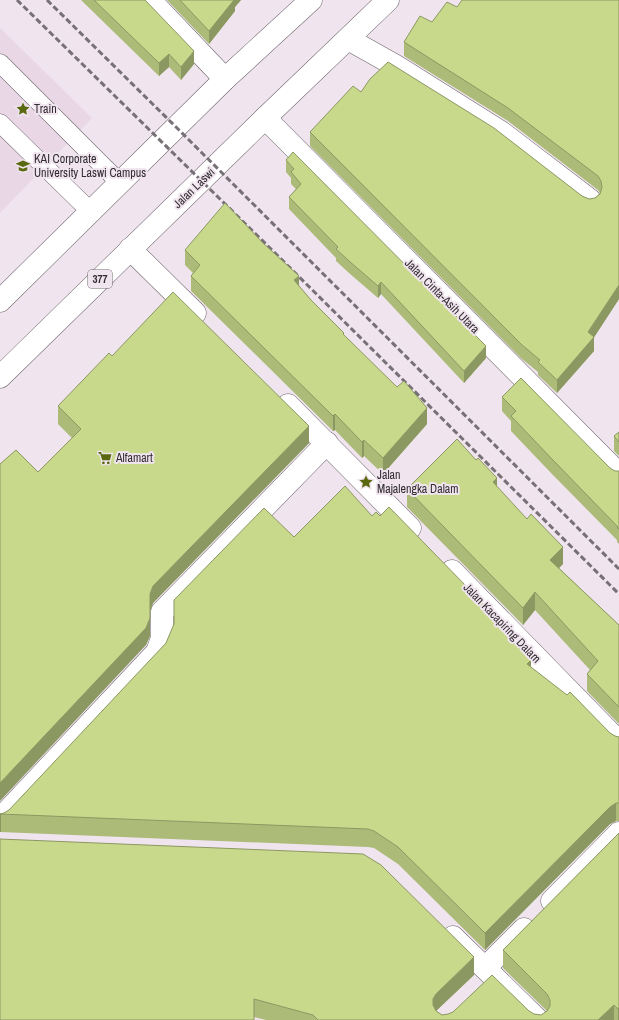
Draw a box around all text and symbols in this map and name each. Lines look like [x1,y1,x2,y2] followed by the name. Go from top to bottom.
[15,101,31,117] place icon: Train
[34,101,57,117] place label: Train
[34,151,146,181] place label: KAI Corporate University Laswi Campus
[15,158,31,174] school or university icon: KAI Corporate University Laswi Campus
[170,164,218,212] street label: Jalan Laswi
[401,255,483,337] street label: Jalan Cinta-Asih Utara
[88,270,112,288] road number: 377
[97,450,113,466] supermarket icon: Alfamart
[115,450,153,466] place label: Alfamart
[377,467,458,497] place label: Jalan Majalengka Dalam
[358,474,374,490] place icon: Jalan Majalengka Dalam
[460,580,544,666] street label: Jalan Kacapiring Dalam

